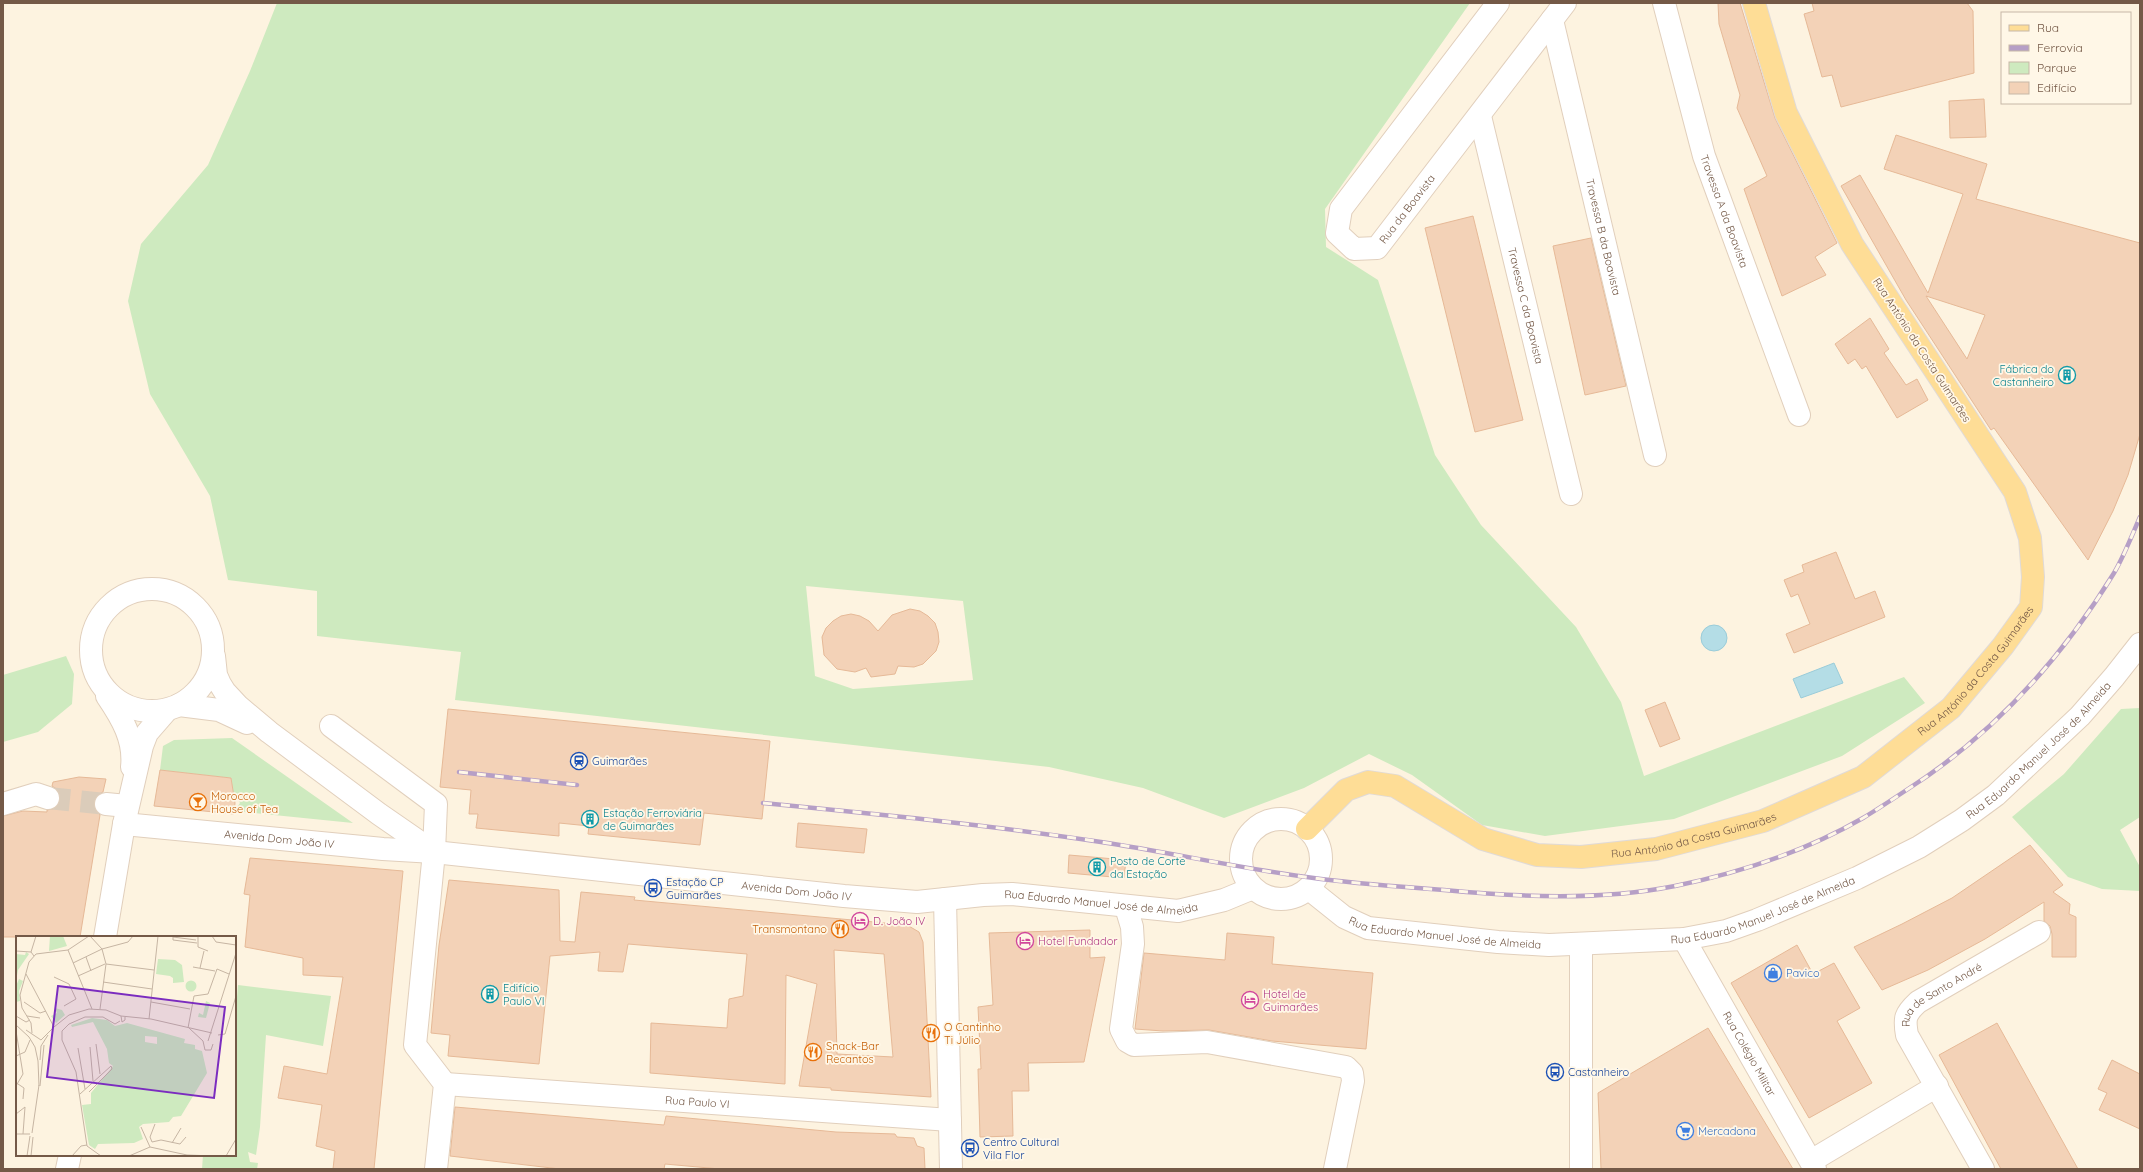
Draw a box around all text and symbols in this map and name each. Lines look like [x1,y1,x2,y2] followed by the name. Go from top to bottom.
[2001,12,2131,104] legend
[2037,20,2059,35] text: Rua
[2037,40,2083,55] text: Ferrovia
[2037,60,2077,75] text: Parque
[2037,80,2077,95] text: Edifício
[1697,153,1751,270] street label: Travessa A da Boavista
[1376,171,1438,246] street label: Rua da Boavista
[1583,177,1624,297] street label: Travessa B da Boavista
[1505,246,1546,365] street label: Travessa C da Boavista
[1870,275,1974,425] street label: Rua António da Costa Guimarães
[1993,362,2054,389] place label: Fábrica do Castanheiro
[2057,365,2077,385] building icon: Fábrica do Castanheiro
[1915,603,2037,739] street label: Rua António da Costa Guimarães
[1963,679,2114,822] street label: Rua Eduardo Manuel José de Almeida
[569,751,589,771] station icon: Guimarães
[592,754,647,768] place label: Guimarães
[211,789,278,816] place label: Morocco House of Tea
[188,792,208,812] bar icon: Morocco House of Tea
[603,806,702,833] place label: Estação Ferroviária de Guimarães
[580,809,600,829] building icon: Estação Ferroviária de Guimarães
[1610,809,1778,861] street label: Rua António da Costa Guimarães
[223,827,335,851] street label: Avenida Dom João IV
[1110,854,1185,881] place label: Posto de Corte da Estação
[1087,857,1107,877] building icon: Posto de Corte da Estação
[1670,873,1857,947] street label: Rua Eduardo Manuel José de Almeida
[666,875,724,902] place label: Estação CP Guimarães
[643,878,663,898] bus stop icon: Estação CP Guimarães
[741,878,852,904] street label: Avenida Dom João IV
[1004,887,1199,918] street label: Rua Eduardo Manuel José de Almeida
[850,911,870,931] hotel icon: D. João IV
[1346,913,1542,952] street label: Rua Eduardo Manuel José de Almeida
[873,914,925,928] place label: D. João IV
[830,919,850,939] restaurant icon: Transmontano
[752,922,827,936] place label: Transmontano
[1015,931,1035,951] hotel icon: Hotel Fundador
[1038,934,1118,948] place label: Hotel Fundador
[16,936,236,1156] inset map
[1899,960,1984,1027] street label: Rua de Santo André
[1763,963,1783,983] shop icon: Pavico
[1786,966,1820,980] place label: Pavico
[503,981,544,1008] place label: Edifício Paulo VI
[480,984,500,1004] building icon: Edifício Paulo VI
[1263,987,1318,1014] place label: Hotel de Guimarães
[1240,990,1260,1010] hotel icon: Hotel de Guimarães
[1720,1009,1779,1099] street label: Rua Colégio Militar
[944,1020,1001,1047] place label: O Cantinho Ti Júlio
[921,1023,941,1043] restaurant icon: O Cantinho Ti Júlio
[826,1039,880,1066] place label: Snack-Bar Recantos
[803,1042,823,1062] restaurant icon: Snack-Bar Recantos
[1545,1062,1565,1082] bus stop icon: Castanheiro
[1568,1065,1630,1079] place label: Castanheiro
[665,1093,730,1111] street label: Rua Paulo VI
[1675,1121,1695,1141] supermarket icon: Mercadona
[1698,1124,1756,1138] place label: Mercadona
[983,1135,1059,1162] place label: Centro Cultural Vila Flor
[960,1138,980,1158] bus stop icon: Centro Cultural Vila Flor

